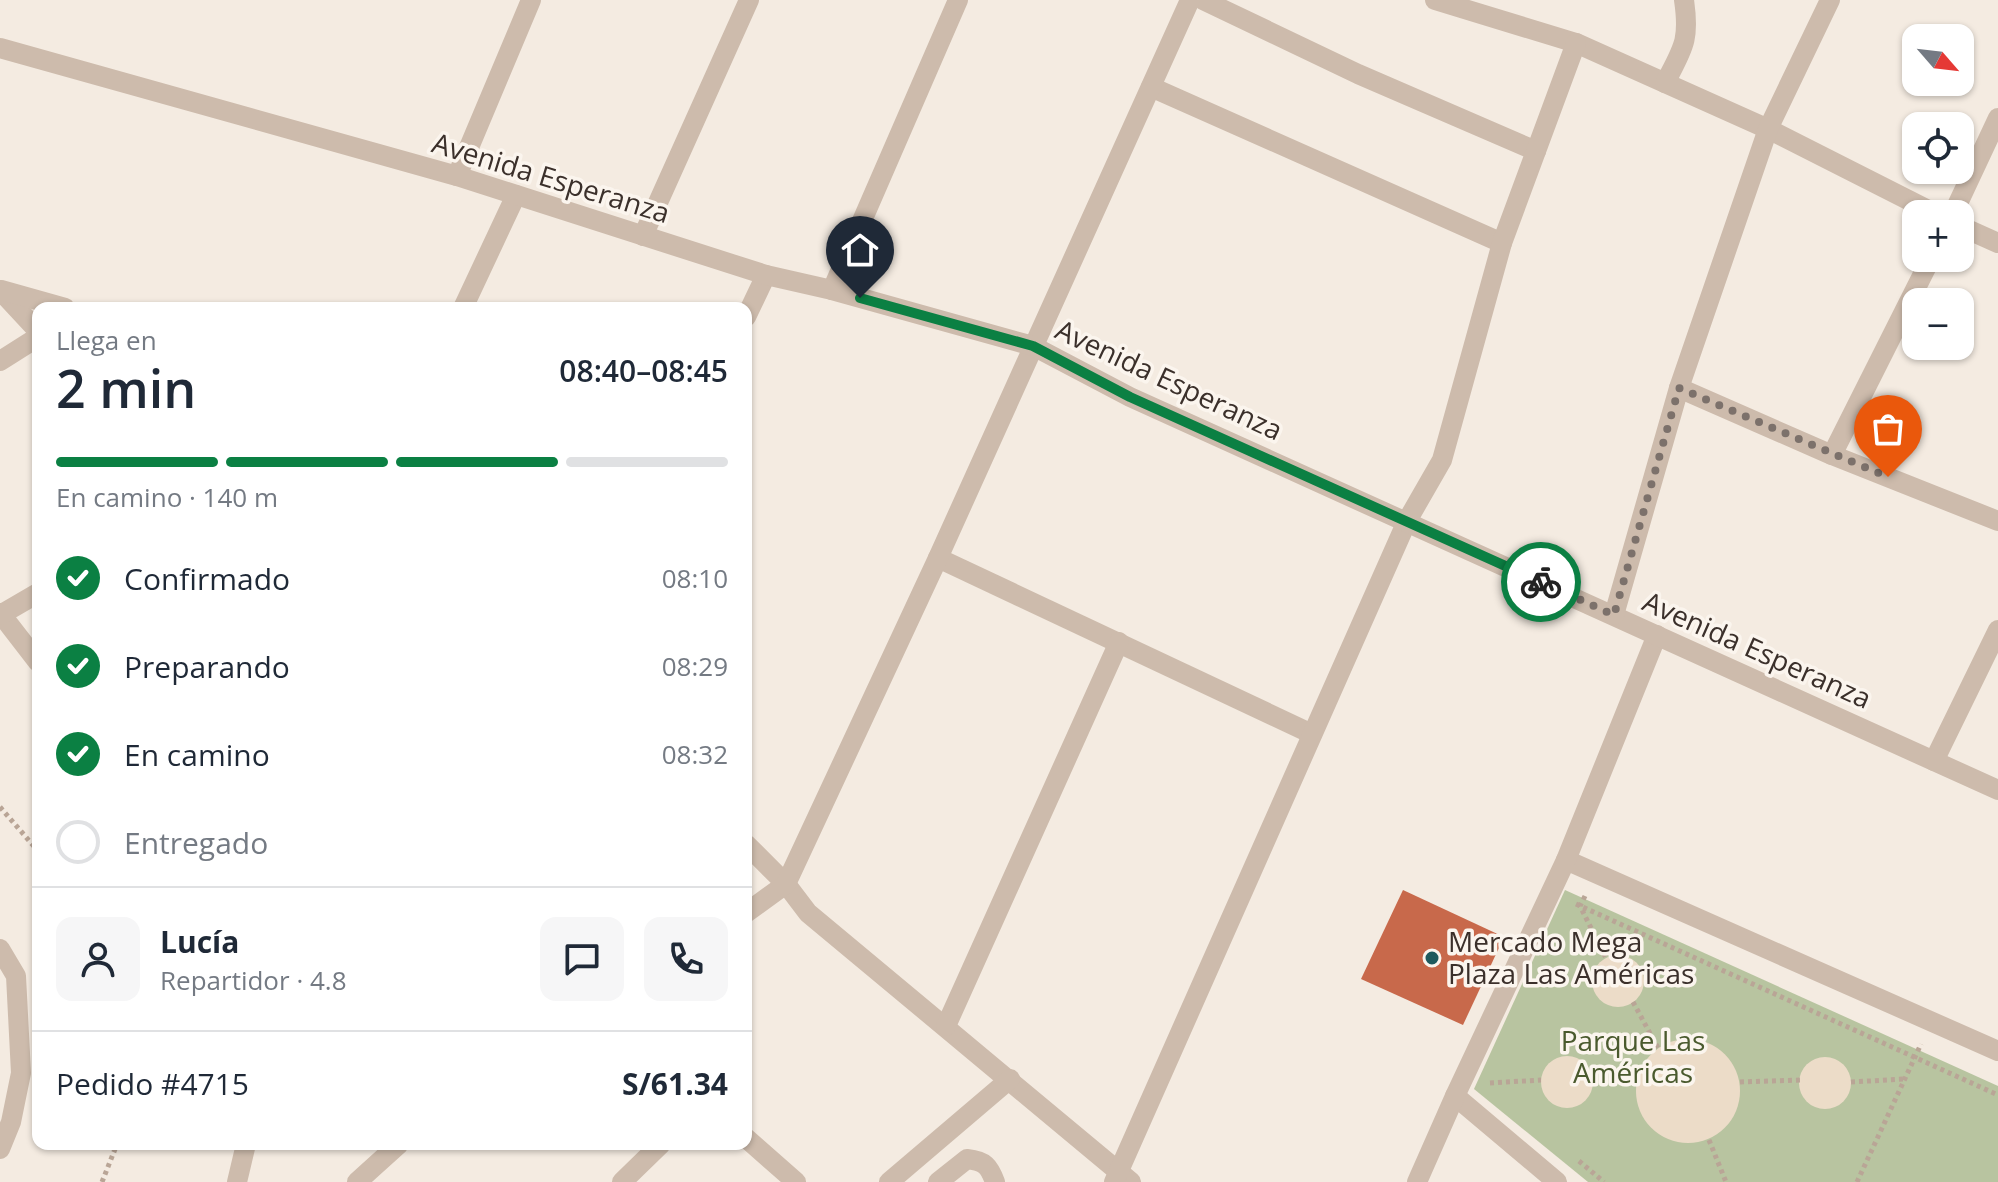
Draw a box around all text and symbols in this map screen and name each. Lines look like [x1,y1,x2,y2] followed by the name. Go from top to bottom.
[1902,24,1974,96] north arrow
[1902,24,1974,360] map controls
[1902,112,1974,184] button: locate
[428,123,675,231] street label: Avenida Esperanza
[1902,200,1974,272] button: +
[826,216,894,298] pin
[838,228,882,272] icon: home
[1902,288,1974,360] button: −
[1050,310,1289,448] street label: Avenida Esperanza
[56,322,157,358] text: Llega en
[559,350,728,391] text: 08:40–08:45
[56,352,196,423] text: 2 min
[1854,395,1922,477] pin
[1866,407,1910,451] icon: bag
[56,479,278,515] text: En camino · 140 m
[1501,542,1581,622] courier
[56,556,100,600] icon: check
[124,558,290,599] text: Confirmado
[662,560,728,596] text: 08:10
[1519,560,1563,604] icon: bike
[1637,582,1878,717] street label: Avenida Esperanza
[56,644,100,688] icon: check
[124,646,290,687] text: Preparando
[662,648,728,684] text: 08:29
[56,732,100,776] icon: check
[124,734,270,775] text: En camino
[662,736,728,772] text: 08:32
[124,822,268,863] text: Entregado
[56,917,140,1001] button: person
[540,917,624,1001] button: chat
[644,917,728,1001] button: phone
[160,921,239,962] text: Lucía
[1448,922,1694,992] place label: Mercado Mega Plaza Las Américas
[1423,949,1441,967] marker: Mercado Mega Plaza Las Américas
[160,962,347,998] text: Repartidor · 4.8
[1561,1021,1705,1091] park label: Parque Las Américas
[56,1063,249,1104] text: Pedido #4715
[622,1063,728,1104] text: S/61.34

